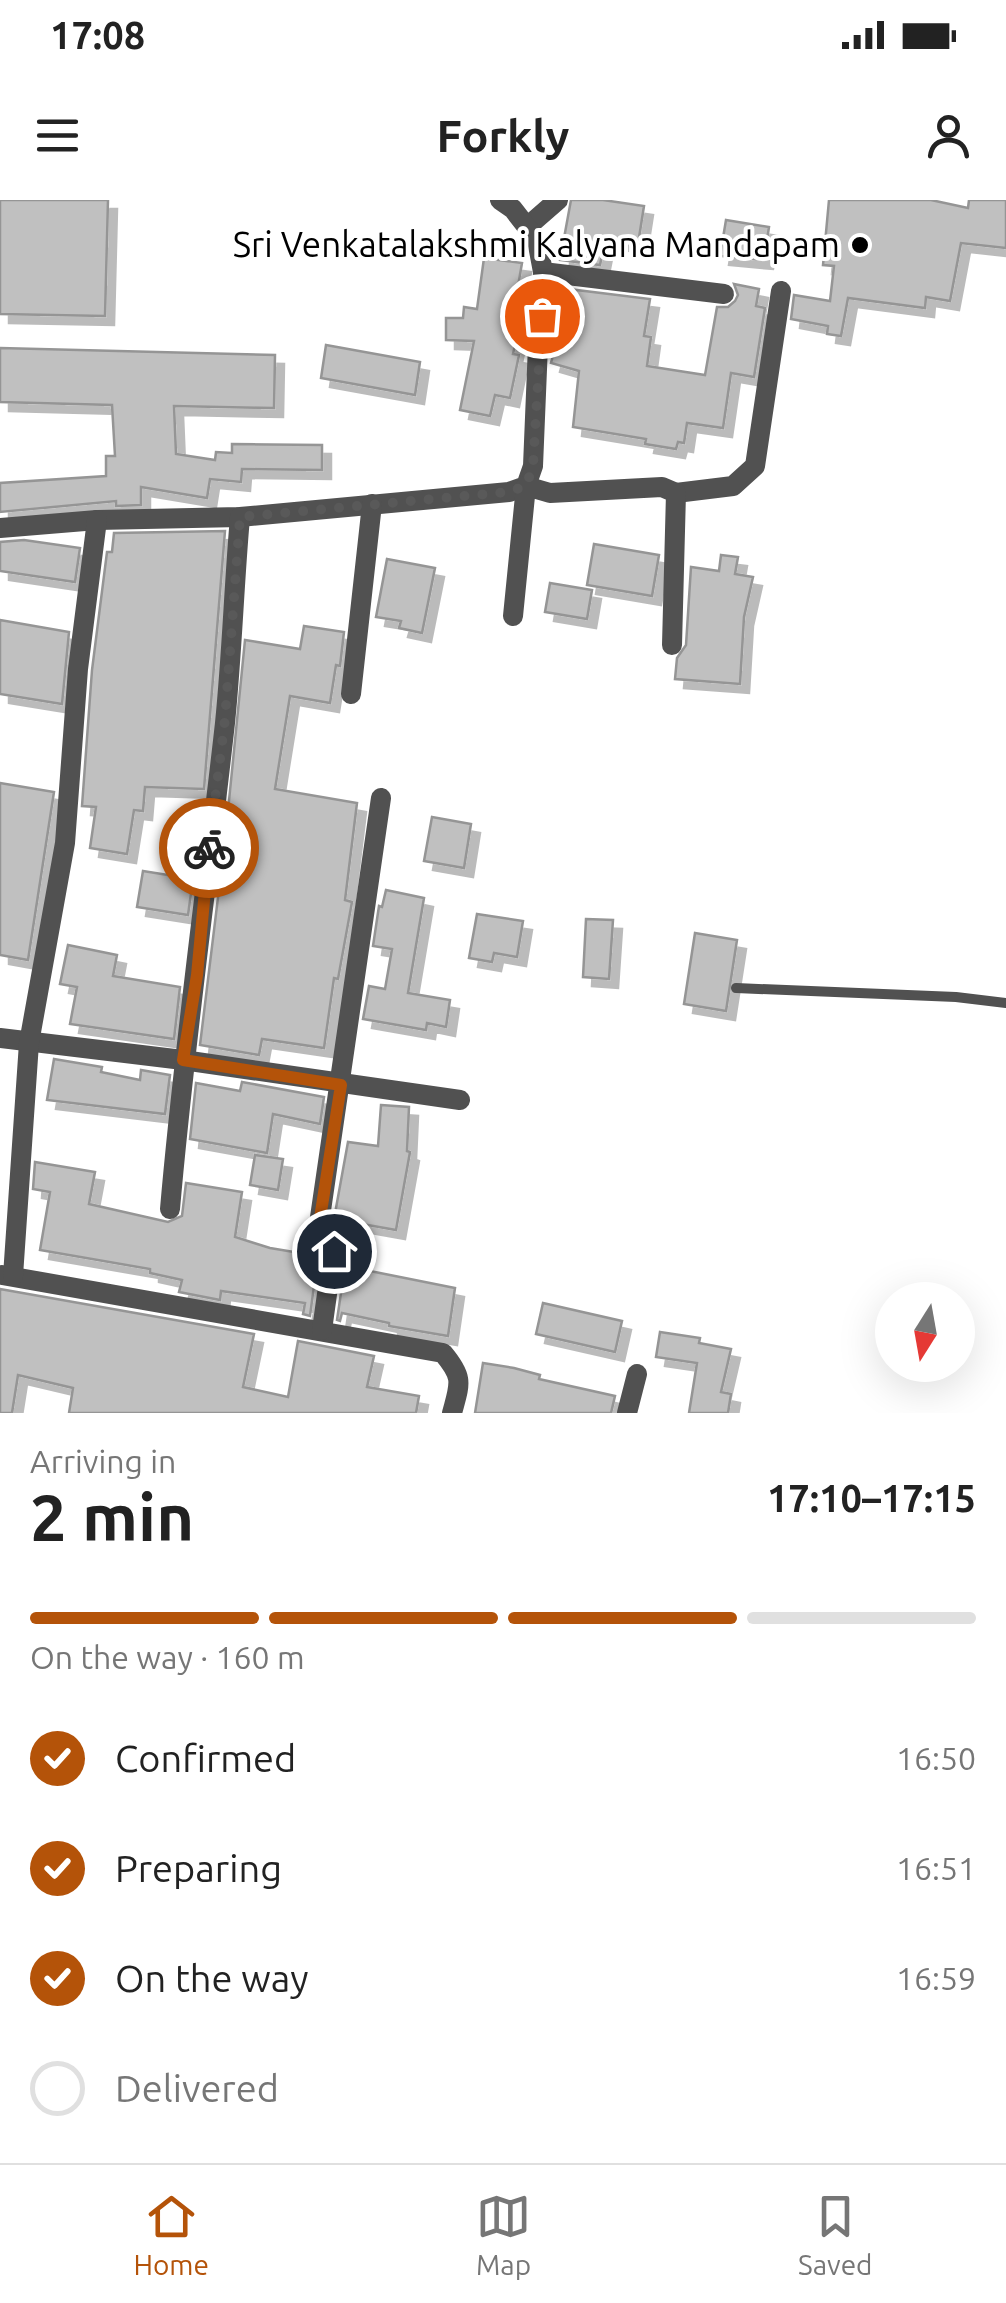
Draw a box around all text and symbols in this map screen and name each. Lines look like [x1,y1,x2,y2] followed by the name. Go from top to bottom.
[50,14,145,56] text: 17:08
[30,108,85,163] icon: menu
[921,108,976,163] icon: person
[437,110,569,161] text: Forkly
[233,224,840,264] place label: Sri Venkatalakshmi Kalyana Mandapam
[849,234,871,256] marker: Sri Venkatalakshmi Kalyana Mandapam
[500,274,585,359] pin
[515,289,570,344] icon: bag
[159,798,259,898] courier
[182,821,237,876] icon: bike
[292,1209,377,1294] pin
[307,1224,362,1279] icon: home
[875,1282,975,1382] north arrow
[875,1282,975,1382] map controls
[30,1443,176,1479] text: Arriving in
[767,1477,976,1519] text: 17:10–17:15
[30,1480,194,1553] text: 2 min
[30,1639,305,1675] text: On the way · 160 m
[30,1731,85,1786] icon: check
[115,1737,296,1779] text: Confirmed
[896,1740,976,1776] text: 16:50
[30,1841,85,1896] icon: check
[115,1847,282,1889] text: Preparing
[896,1850,976,1886] text: 16:51
[30,1951,85,2006] icon: check
[115,1957,308,1999] text: On the way
[896,1960,976,1996] text: 16:59
[115,2067,279,2109] text: Delivered
[133,2189,209,2280] tab: Home
[476,2189,531,2280] tab: Map
[798,2189,873,2280] tab: Saved

